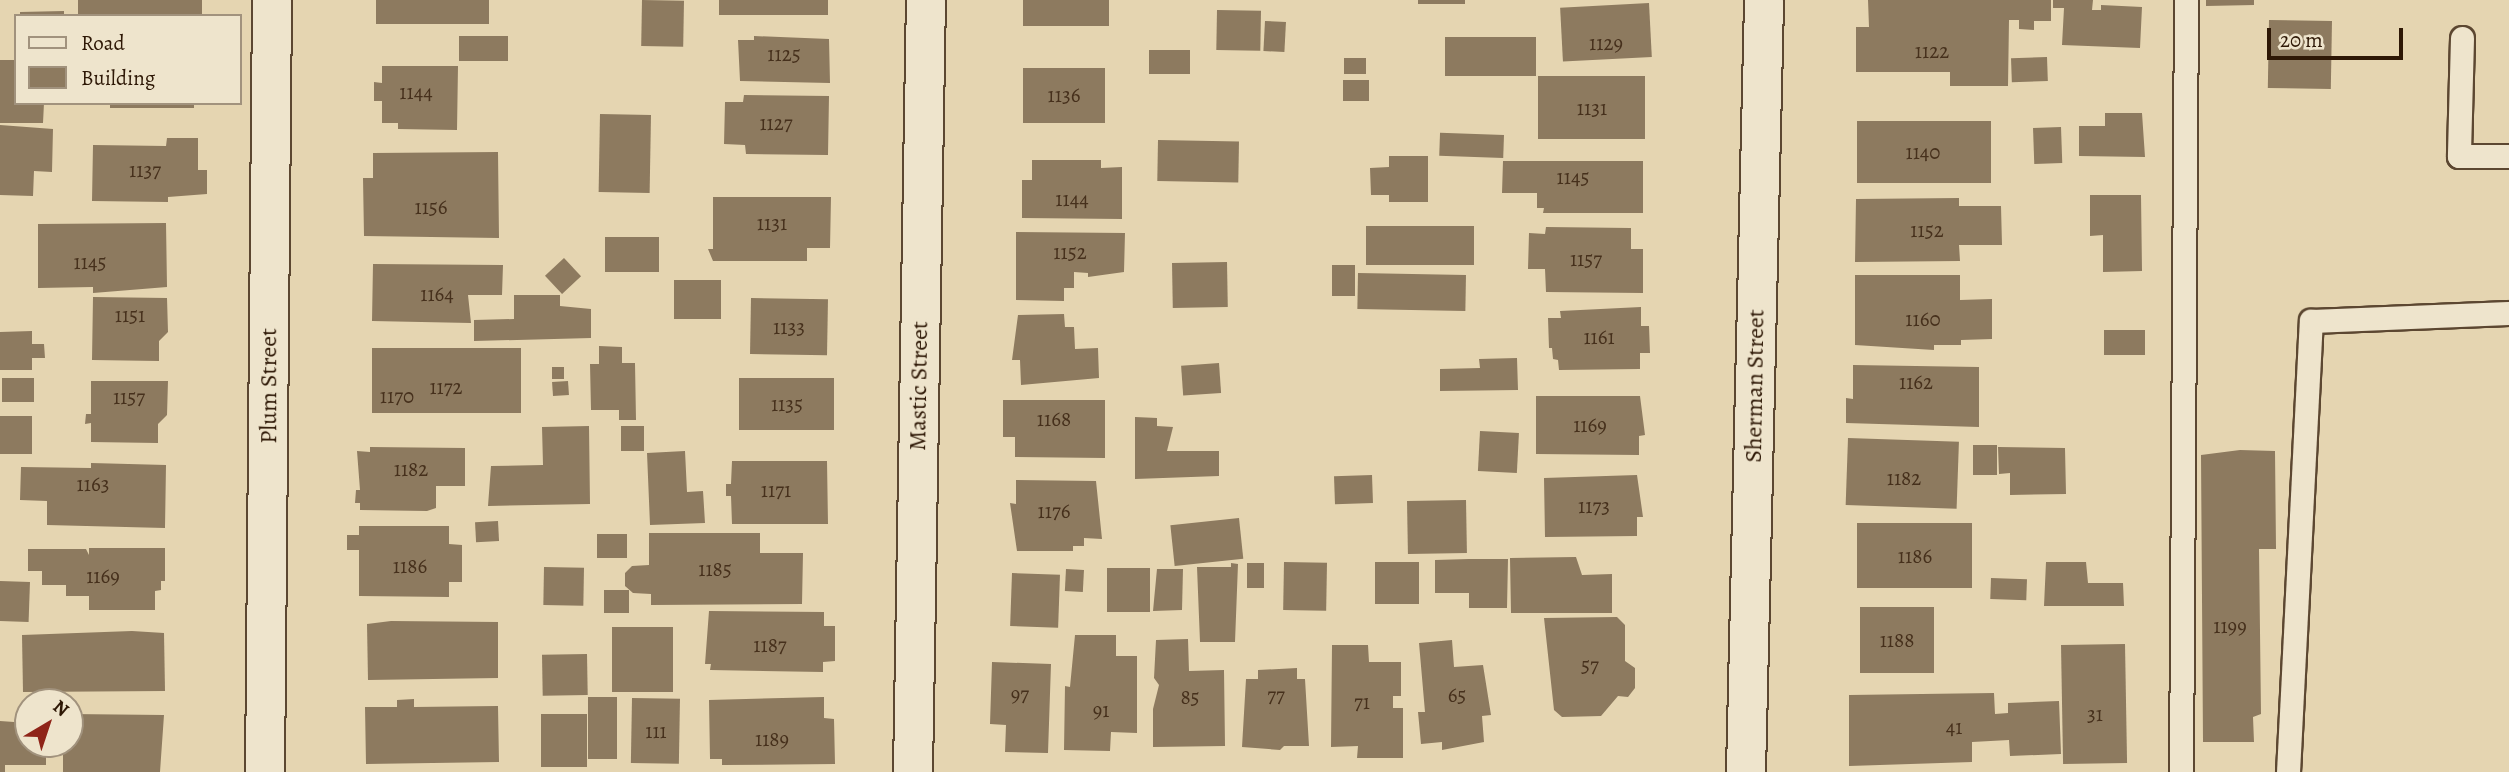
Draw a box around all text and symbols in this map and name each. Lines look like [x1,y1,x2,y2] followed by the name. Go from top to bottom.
[14,14,242,105] legend
[2271,14,2408,58] scale bar
[2280,26,2323,54] text: 20 m
[81,29,125,57] text: Road
[1589,30,1623,56] house number: 1129
[1915,38,1949,64] house number: 1122
[767,41,801,67] house number: 1125
[81,64,155,92] text: Building
[399,79,433,105] house number: 1144
[1048,82,1080,108] house number: 1136
[1577,95,1607,121] house number: 1131
[759,110,793,136] house number: 1127
[1905,139,1941,165] house number: 1140
[129,157,161,183] house number: 1137
[1557,164,1589,190] house number: 1145
[1055,186,1089,212] house number: 1144
[414,194,448,220] house number: 1156
[757,210,787,236] house number: 1131
[1910,217,1944,243] house number: 1152
[1053,239,1087,265] house number: 1152
[1570,246,1602,272] house number: 1157
[74,249,106,275] house number: 1145
[420,281,454,307] house number: 1164
[115,302,145,328] house number: 1151
[1905,306,1941,332] house number: 1160
[1739,309,1771,463] street label: Sherman Street
[773,314,805,340] house number: 1133
[903,321,935,451] street label: Mastic Street
[1583,324,1615,350] house number: 1161
[255,328,283,444] street label: Plum Street
[1899,369,1933,395] house number: 1162
[429,374,463,400] house number: 1172
[380,383,414,409] house number: 1170
[113,384,145,410] house number: 1157
[771,391,803,417] house number: 1135
[1037,406,1071,432] house number: 1168
[1573,412,1607,438] house number: 1169
[394,456,428,482] house number: 1182
[1887,465,1921,491] house number: 1182
[77,471,109,497] house number: 1163
[761,477,791,503] house number: 1171
[1578,493,1610,519] house number: 1173
[1038,498,1070,524] house number: 1176
[1898,543,1932,569] house number: 1186
[393,553,427,579] house number: 1186
[698,556,732,582] house number: 1185
[86,563,120,589] house number: 1169
[2213,613,2247,639] house number: 1199
[1880,627,1914,653] house number: 1188
[753,632,787,658] house number: 1187
[1581,652,1599,678] house number: 57
[1011,681,1029,707] house number: 97
[1267,682,1285,708] house number: 77
[1448,682,1466,708] house number: 65
[1180,684,1200,710] house number: 85
[14,688,84,758] north arrow
[1354,689,1370,715] house number: 71
[47,694,75,723] text: N
[1093,697,1109,723] house number: 91
[2087,701,2103,727] house number: 31
[1946,714,1962,740] house number: 41
[645,718,667,744] house number: 111
[755,726,789,752] house number: 1189

